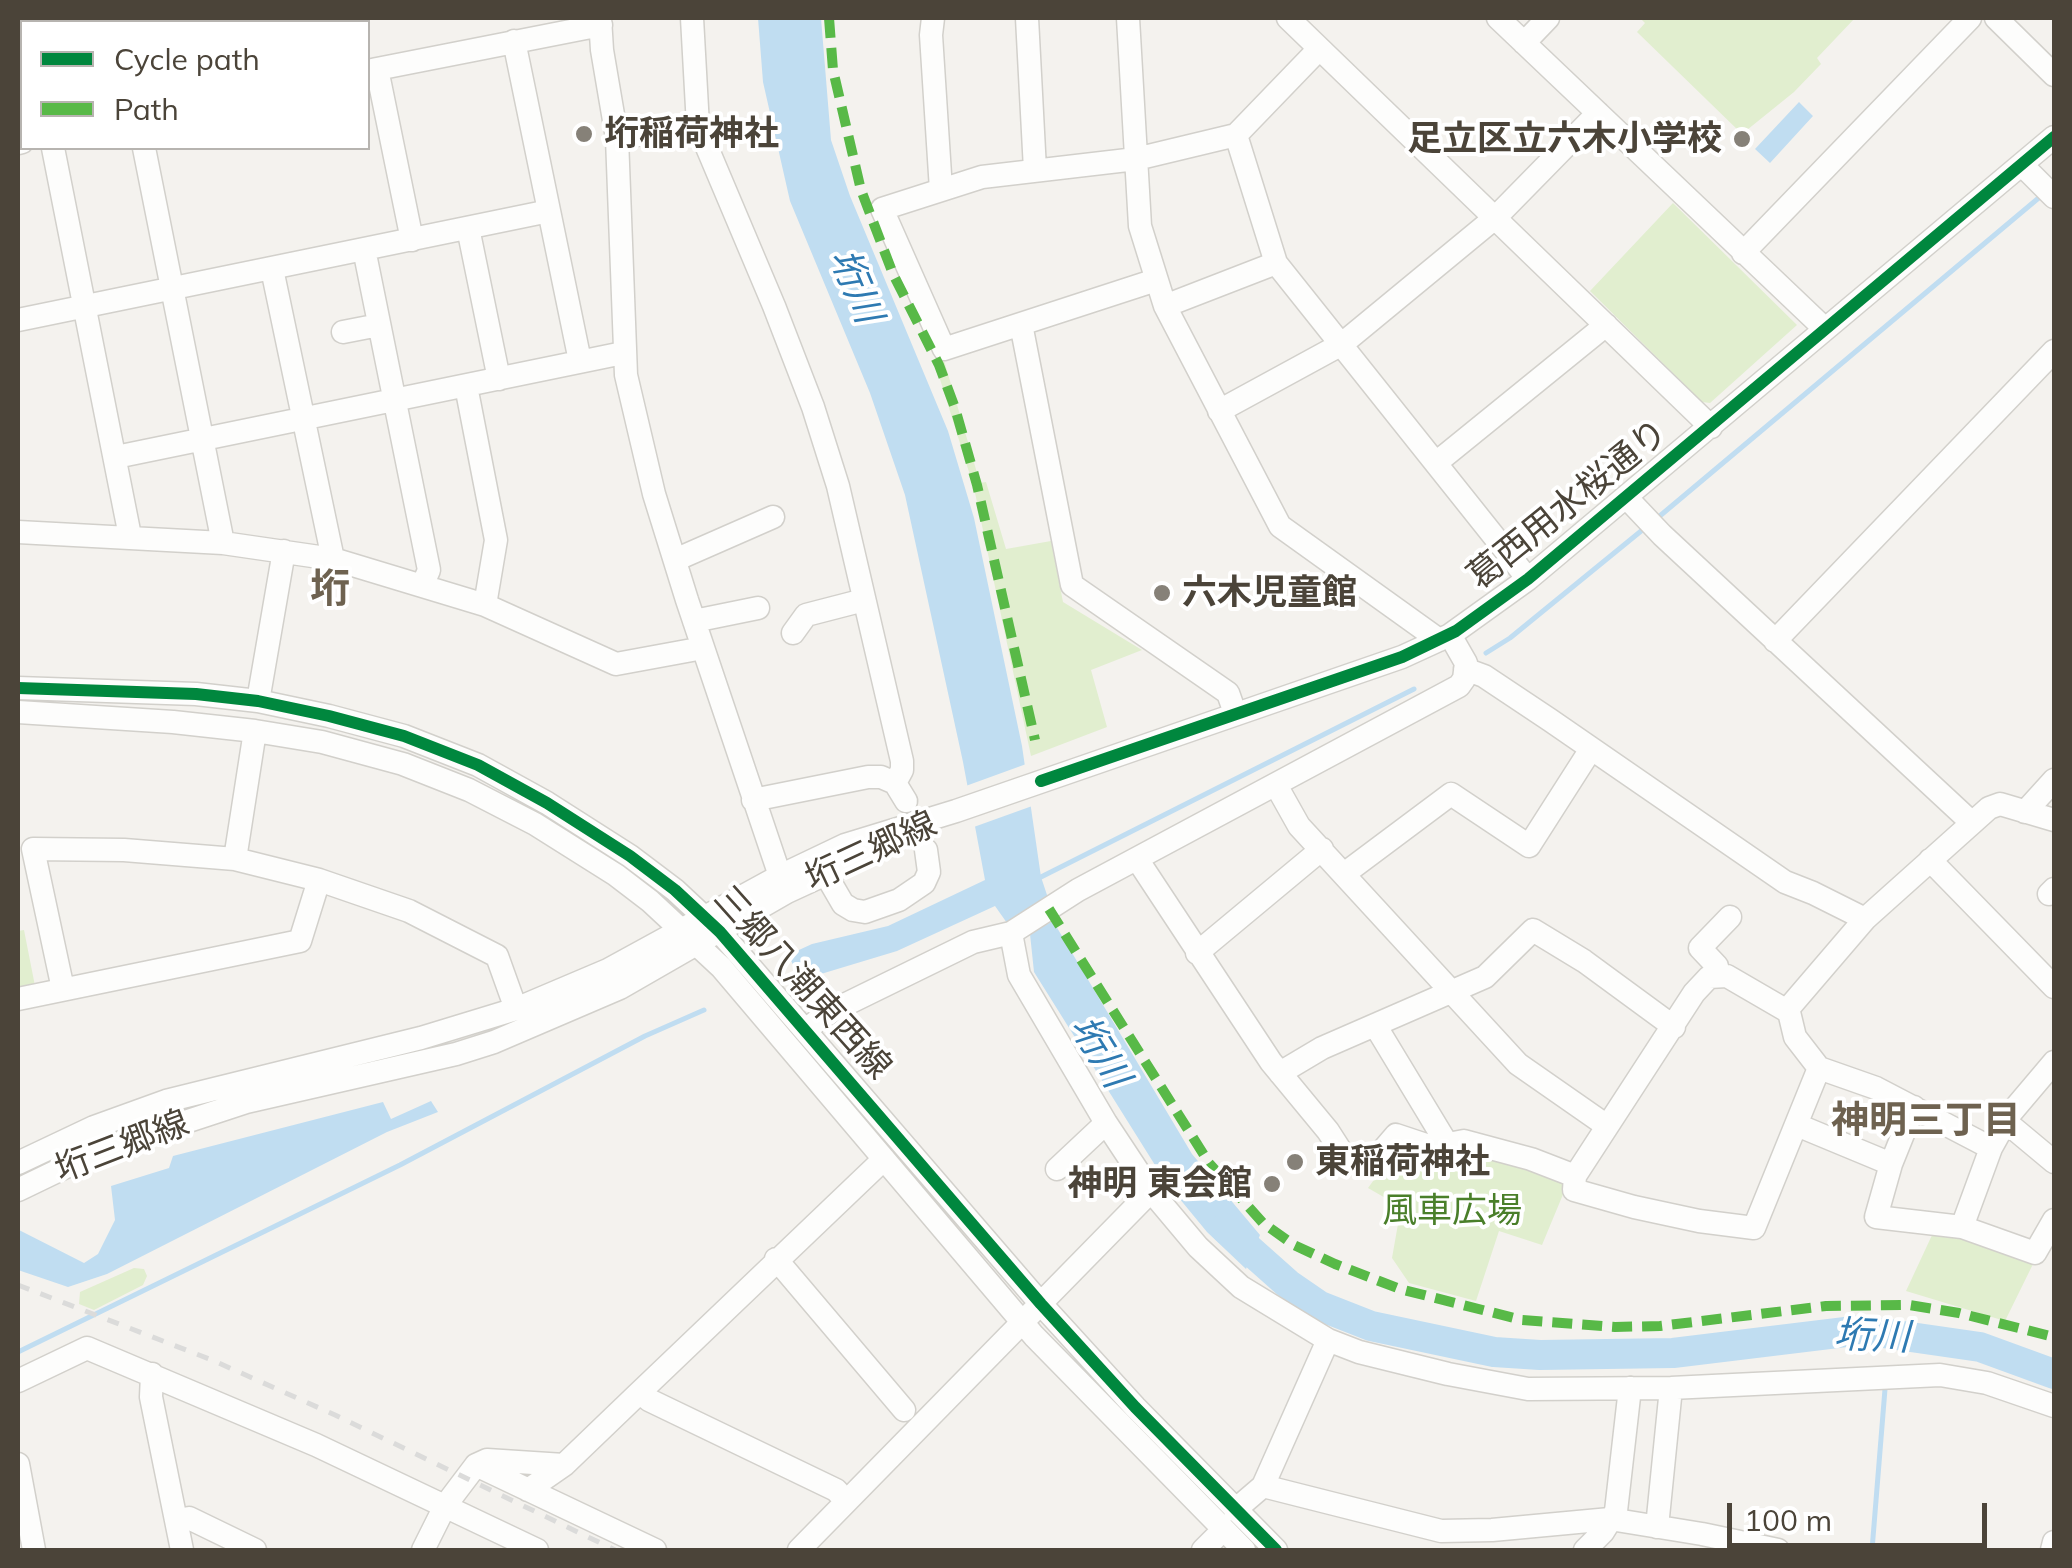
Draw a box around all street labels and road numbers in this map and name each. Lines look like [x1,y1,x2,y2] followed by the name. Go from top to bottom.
[1460,412,1676,598] street label: 葛西用水桜通り
[799,803,943,901] street label: 垳三郷線
[704,878,900,1088] street label: 三郷八潮東西線
[49,1102,195,1192] street label: 垳三郷線

